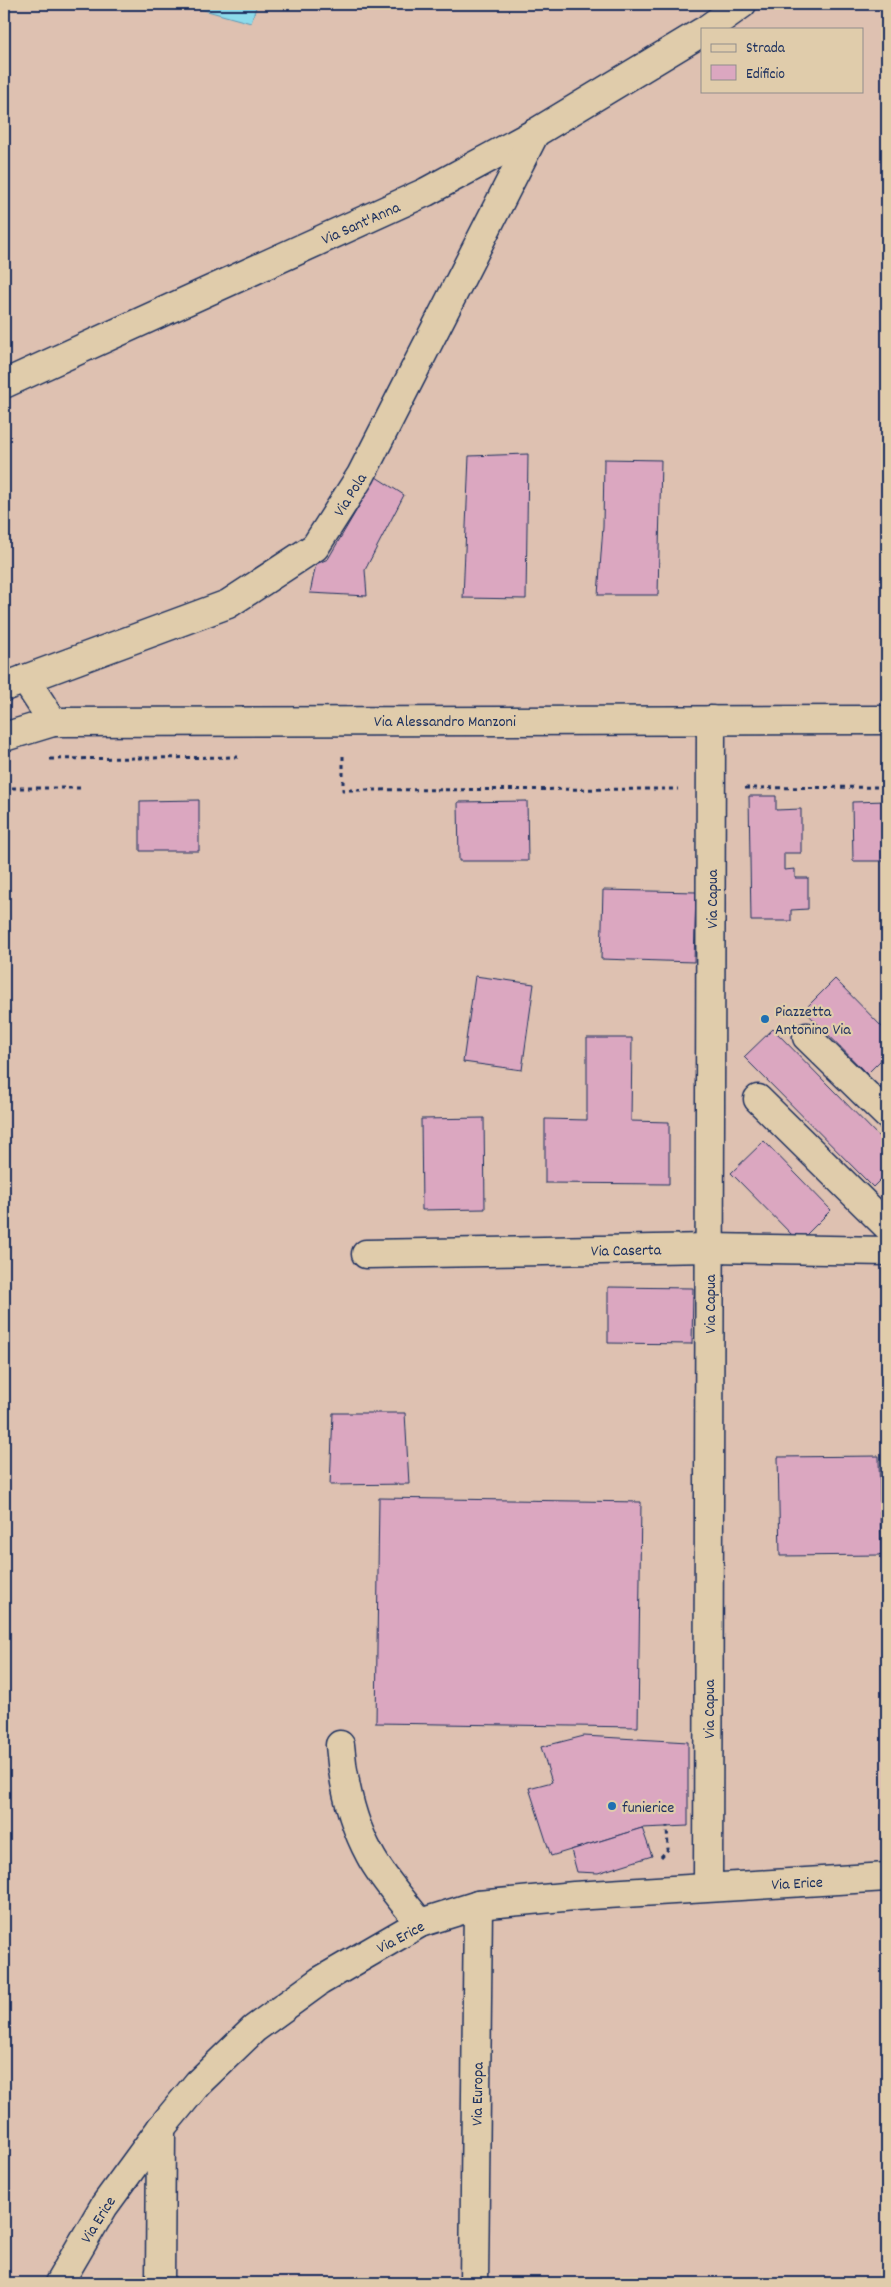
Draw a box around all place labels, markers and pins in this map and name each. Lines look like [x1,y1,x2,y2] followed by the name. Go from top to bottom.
[775,1001,851,1042] place label: Piazzetta Antonino Via
[759,1013,771,1025] marker: Piazzetta Antonino Via
[622,1797,674,1820] place label: funierice
[606,1800,618,1812] marker: funierice

